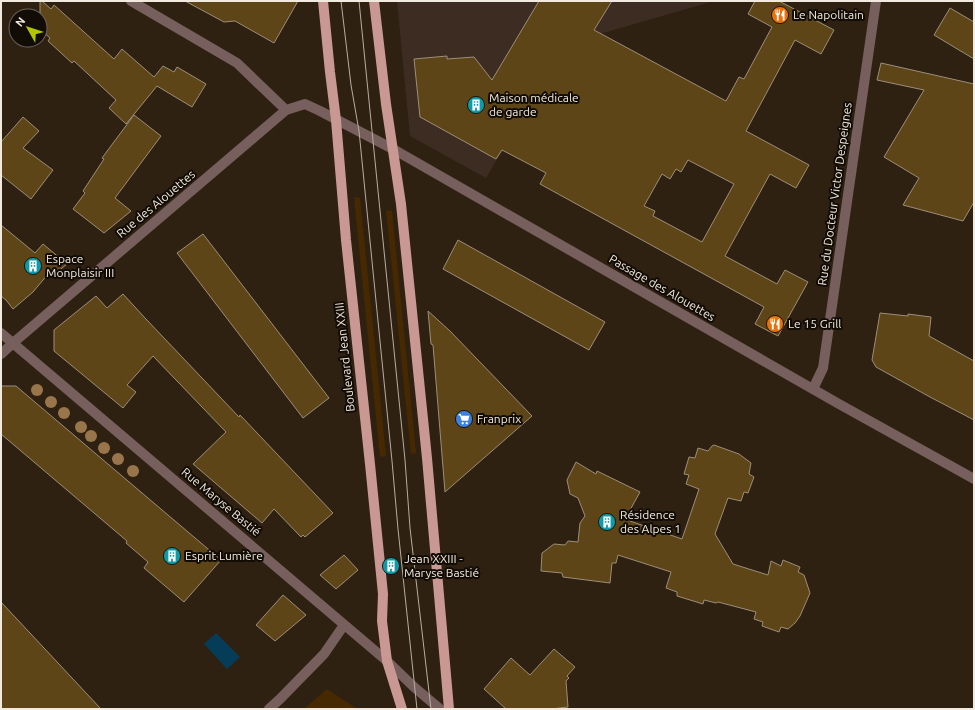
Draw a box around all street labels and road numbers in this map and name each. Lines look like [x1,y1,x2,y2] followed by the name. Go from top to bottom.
[815,102,854,286] street label: Rue du Docteur Victor Despeignes
[114,167,197,240] street label: Rue des Alouettes
[607,252,718,323] street label: Passage des Alouettes
[332,302,357,412] street label: Boulevard Jean XXIII
[179,465,263,538] street label: Rue Maryse Bastié

